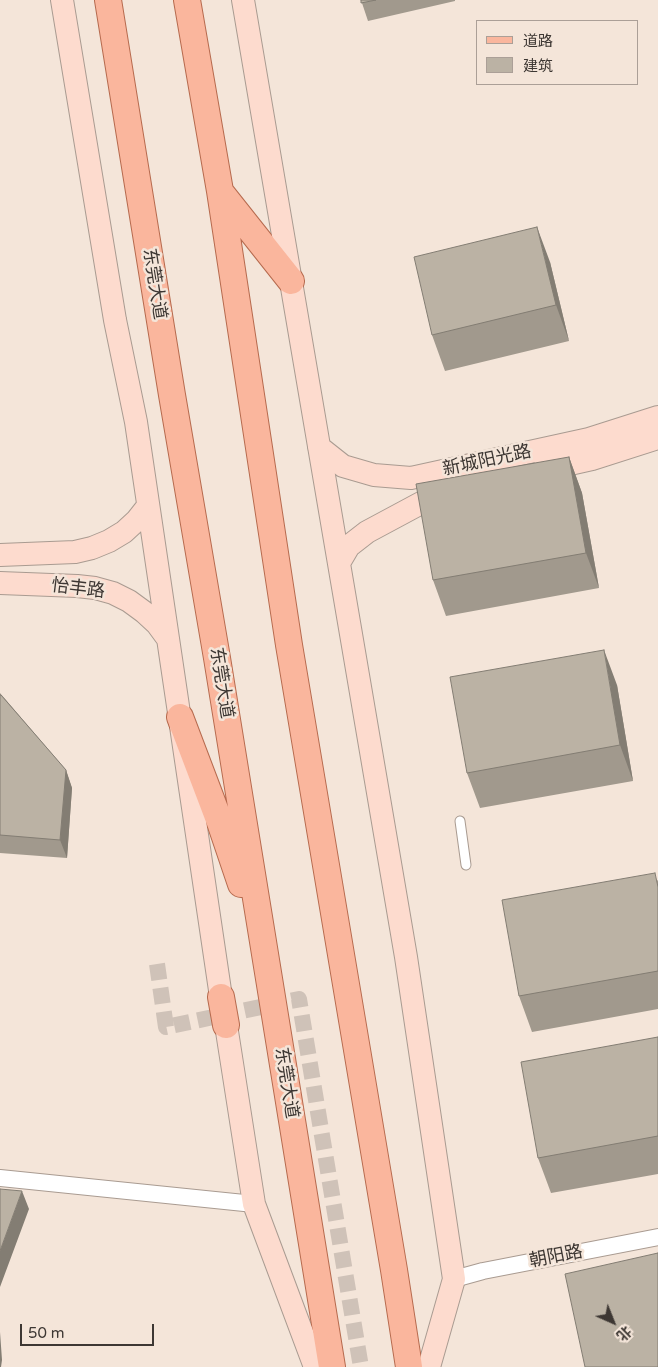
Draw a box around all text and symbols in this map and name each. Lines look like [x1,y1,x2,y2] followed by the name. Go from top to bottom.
[476,20,638,85] legend
[523,32,553,50] text: 道路
[523,57,553,75] text: 建筑
[138,247,170,321] street label: 东莞大道
[441,441,533,481] street label: 新城阳光路
[50,575,106,603] street label: 怡丰路
[205,646,237,720] street label: 东莞大道
[270,1046,302,1120] street label: 东莞大道
[527,1241,585,1273] street label: 朝阳路
[588,1297,638,1347] north arrow
[22,1314,156,1346] scale bar
[613,1322,635,1344] text: 北
[28,1324,65,1342] text: 50 m

